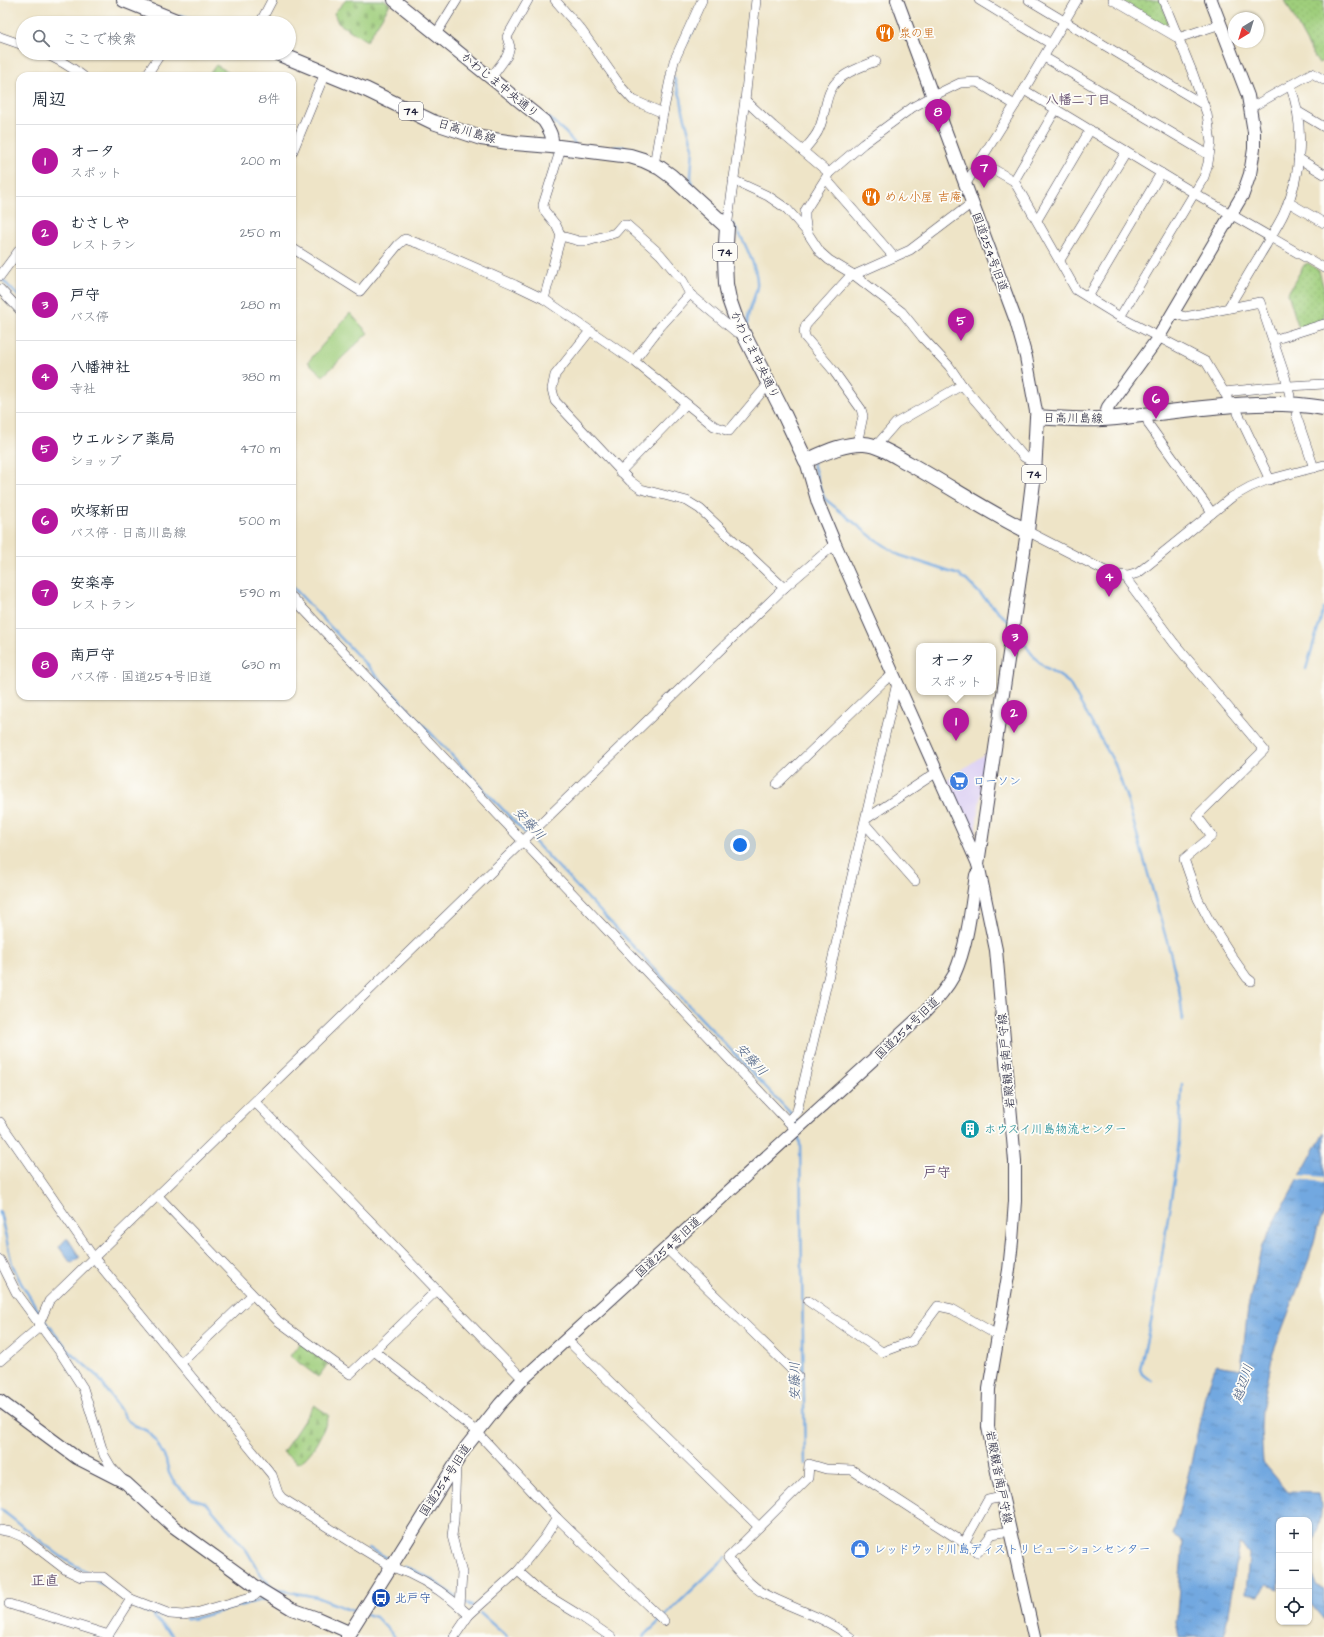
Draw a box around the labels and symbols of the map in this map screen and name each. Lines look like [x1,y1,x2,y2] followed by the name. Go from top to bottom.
[1228,12,1264,48] north arrow
[874,22,896,44] restaurant icon: 泉の里
[899,25,935,42] place label: 泉の里
[457,49,542,122] street label: かわじま中央通り
[1045,91,1111,109] district label: 八幡二丁目
[925,99,951,132] pin: 8
[399,102,423,120] road number: 74
[436,115,498,148] street label: 日高川島線
[971,155,997,188] pin: 7
[860,186,882,208] restaurant icon: めん小屋 吉庵
[885,189,962,206] place label: めん小屋 吉庵
[967,210,1012,294] street label: 国道254号旧道
[713,243,737,261] road number: 74
[726,308,783,402] street label: かわじま中央通り
[948,308,974,341] pin: 5
[1143,386,1169,419] pin: 6
[1043,409,1103,428] street label: 日高川島線
[1022,465,1046,483] road number: 74
[1096,564,1122,597] pin: 4
[1002,624,1028,657] pin: 3
[1001,700,1027,733] pin: 2
[943,708,969,741] pin: 1
[948,770,970,792] supermarket icon: ローソン
[973,773,1021,790] place label: ローソン
[509,803,549,844] water label: 安藤川
[730,835,750,855] your location
[871,993,943,1063] street label: 国道254号旧道
[994,1012,1019,1110] street label: 岩殿観音南戸守線
[731,1039,771,1080] water label: 安藤川
[959,1118,981,1140] building icon: ホウスイ川島物流センター
[984,1121,1127,1138] place label: ホウスイ川島物流センター
[923,1163,951,1183] district label: 戸守
[632,1213,705,1282] street label: 国道254号旧道
[786,1361,804,1401] water label: 安藤川
[1228,1362,1258,1406] water label: 越辺川
[981,1428,1016,1526] street label: 岩殿観音南戸守線
[416,1441,475,1520] street label: 国道254号旧道
[849,1538,871,1560] shop icon: レッドウッド川島ディストリビューションセンター
[874,1541,1150,1558] place label: レッドウッド川島ディストリビューションセンター
[31,1571,59,1591] district label: 正直
[370,1587,392,1609] bus stop icon: 北戸守
[395,1590,431,1607] place label: 北戸守

